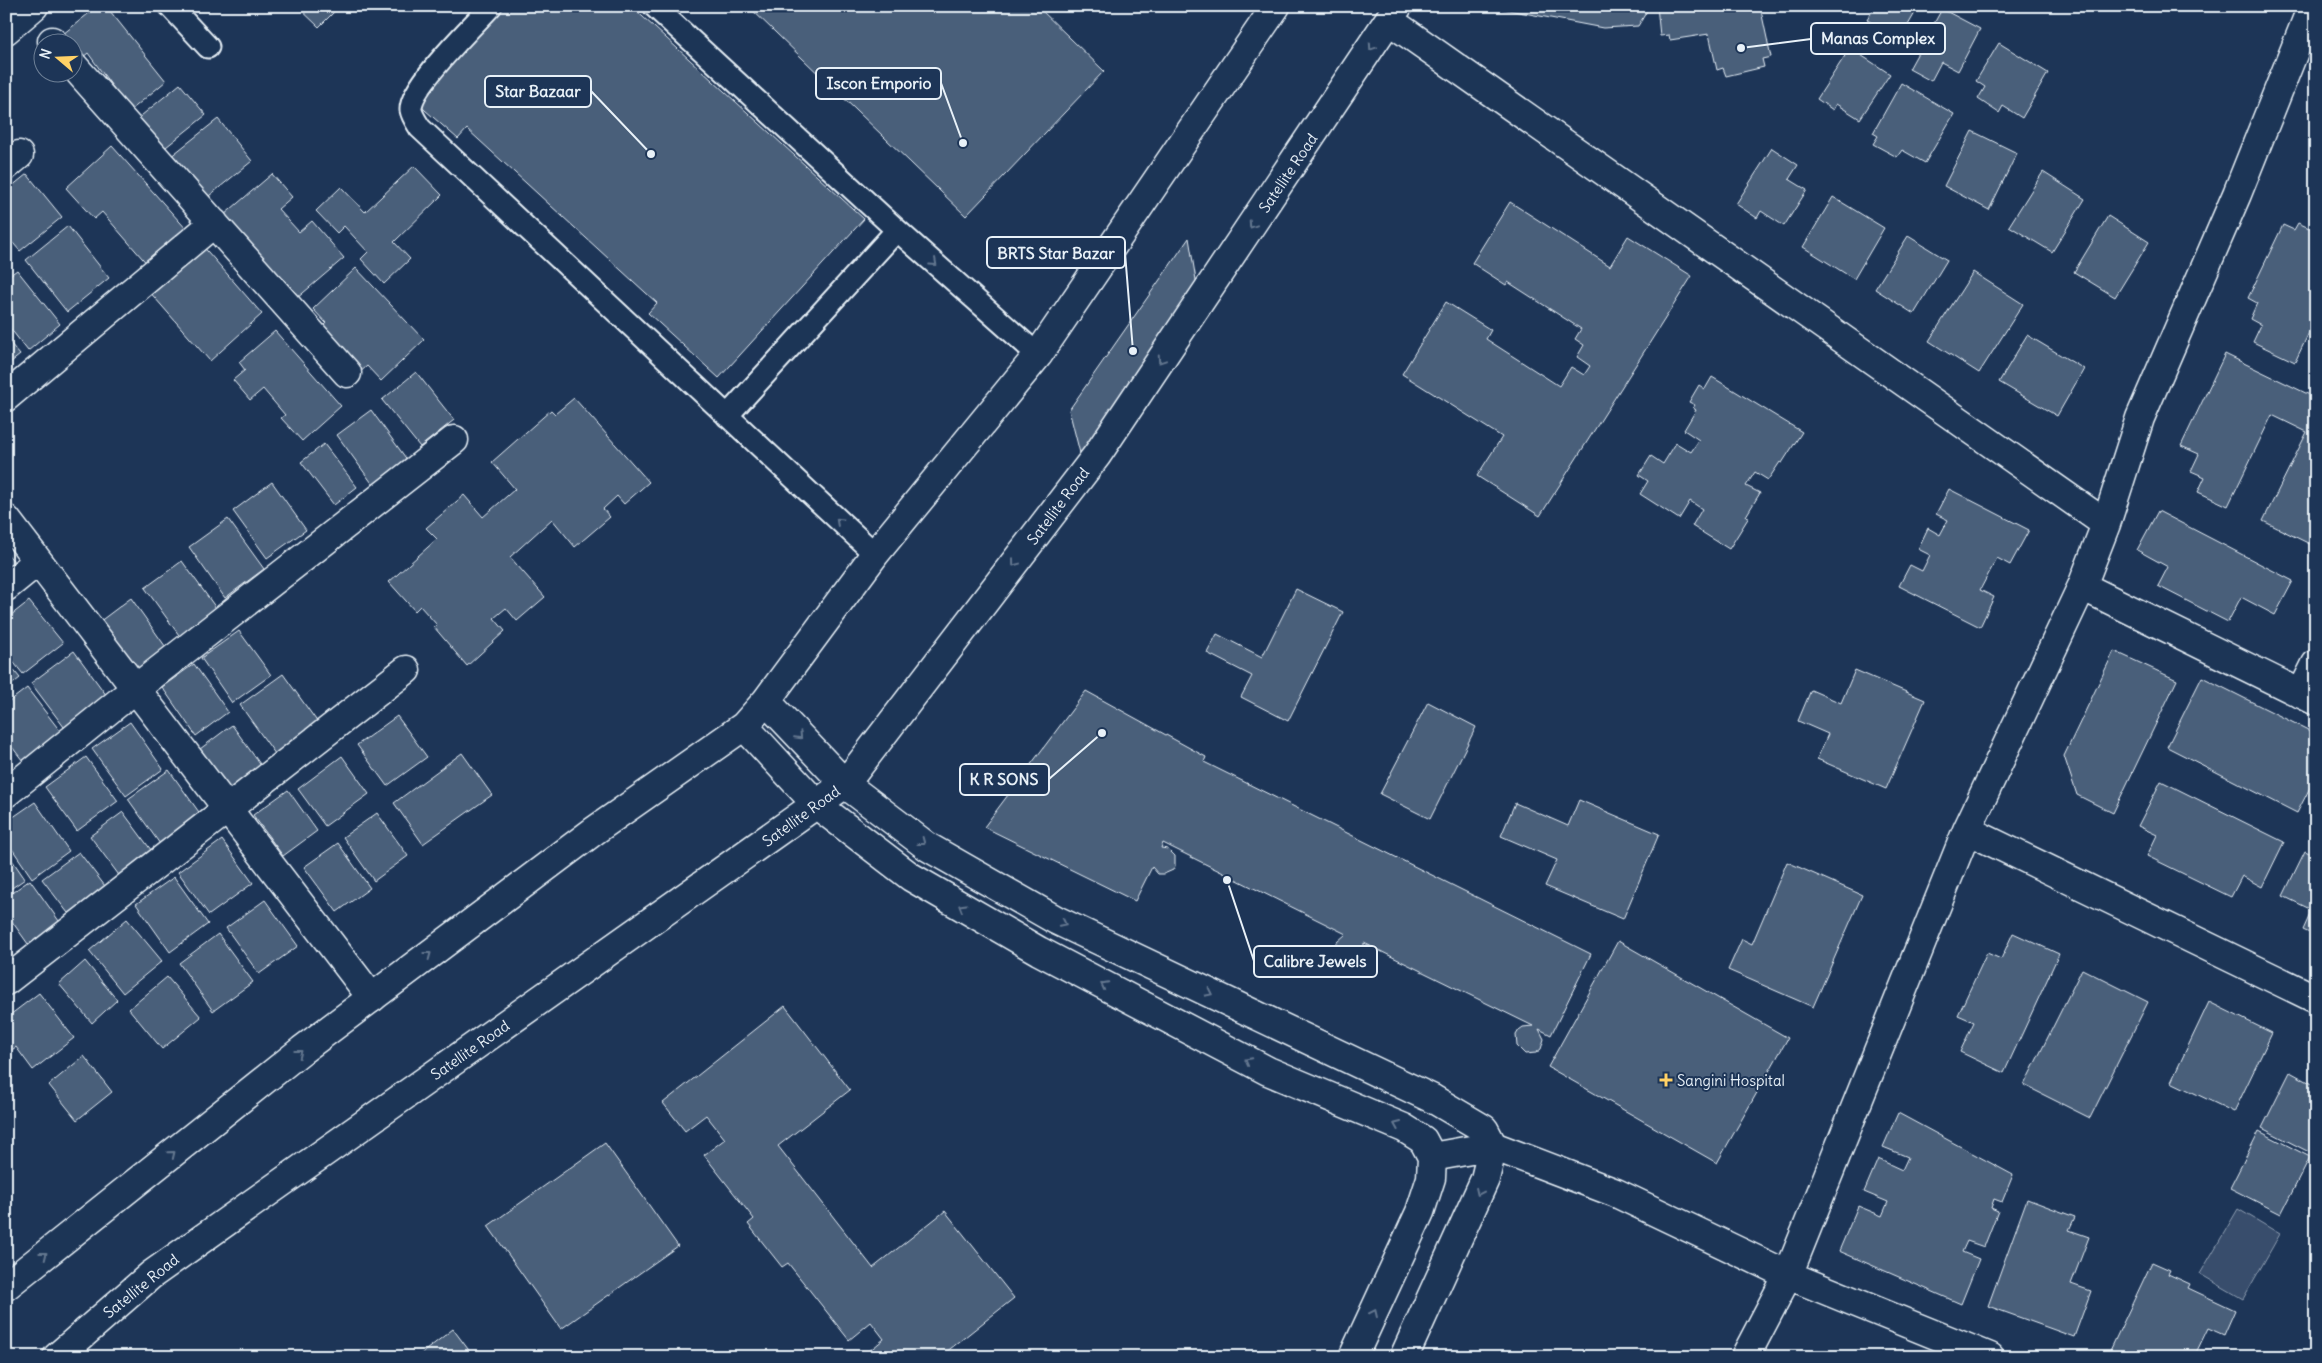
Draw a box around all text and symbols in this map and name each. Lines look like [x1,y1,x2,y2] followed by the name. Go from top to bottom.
[1811,23,1945,54] callout: Manas Complex
[1821,28,1935,49] text: Manas Complex
[32,32,82,82] north arrow
[1369,42,1378,51] one-way arrow
[36,46,56,61] text: N
[816,68,941,99] callout: Iscon Emporio
[827,73,931,94] text: Iscon Emporio
[485,76,591,107] callout: Star Bazaar
[495,81,581,101] text: Star Bazaar
[1254,130,1322,216] street label: Satellite Road
[1249,220,1258,229] one-way arrow
[987,237,1125,268] callout: BRTS Star Bazar
[997,243,1115,263] text: BRTS Star Bazar
[928,257,937,266] one-way arrow
[1158,354,1167,364] one-way arrow
[1023,464,1093,548] street label: Satellite Road
[835,518,844,527] one-way arrow
[1012,557,1020,566] one-way arrow
[793,730,802,739] one-way arrow
[960,764,1049,795] callout: K R SONS
[970,769,1039,789] text: K R SONS
[758,781,844,851] street label: Satellite Road
[916,836,926,845] one-way arrow
[958,903,967,913] one-way arrow
[1058,917,1067,927] one-way arrow
[1254,946,1377,977] callout: Calibre Jewels
[1264,951,1366,971] text: Calibre Jewels
[422,952,432,961] one-way arrow
[1100,981,1109,991] one-way arrow
[1204,987,1213,997] one-way arrow
[427,1016,513,1084] street label: Satellite Road
[293,1050,303,1059] one-way arrow
[1244,1057,1253,1067] one-way arrow
[1677,1071,1785,1090] place label: Sangini Hospital
[1659,1073,1673,1087] marker: Sangini Hospital
[1393,1121,1402,1131] one-way arrow
[166,1152,175,1160] one-way arrow
[1474,1187,1485,1196] one-way arrow
[99,1250,183,1322] street label: Satellite Road
[39,1252,48,1261] one-way arrow
[1367,1309,1377,1318] one-way arrow

